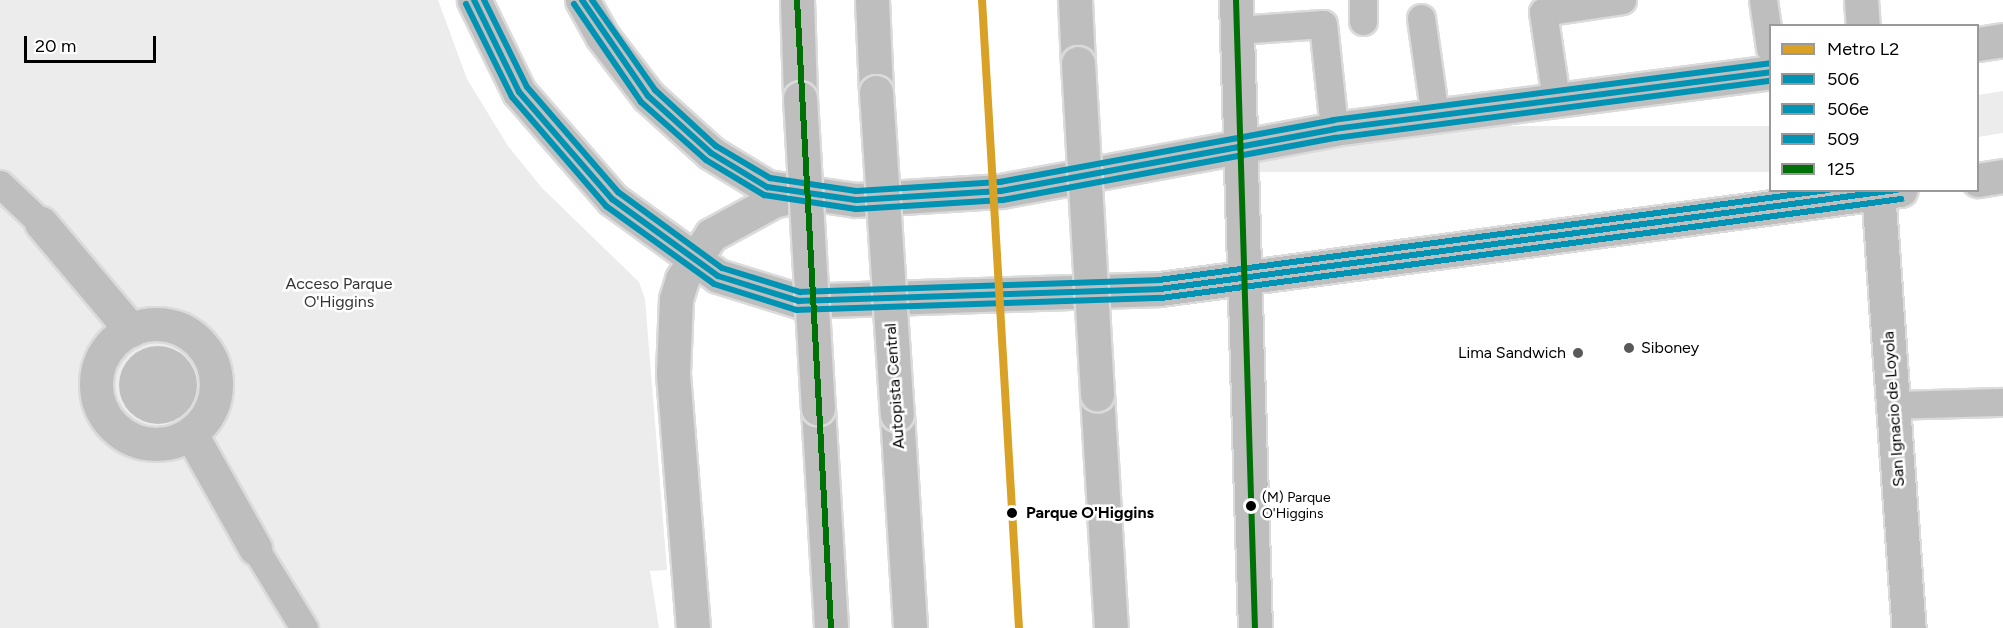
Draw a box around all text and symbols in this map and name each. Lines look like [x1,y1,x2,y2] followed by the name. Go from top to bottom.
[27,24,159,62] scale bar
[1769,24,1979,192] legend
[35,35,76,57] text: 20 m
[1827,38,1899,60] text: Metro L2
[1827,68,1859,90] text: 506
[1827,98,1869,120] text: 506e
[1827,128,1859,150] text: 509
[1827,158,1855,180] text: 125
[285,274,393,312] park label: Acceso Parque O'Higgins
[881,322,909,450] street label: Autopista Central
[1879,331,1909,487] street label: San Ignacio de Loyola
[1641,338,1699,358] place label: Siboney
[1622,341,1636,355] marker: Siboney
[1458,343,1566,363] place label: Lima Sandwich
[1571,346,1585,360] marker: Lima Sandwich
[1262,490,1331,522] place label: (M) Parque O'Higgins
[1245,500,1257,512] marker: (M) Parque O'Higgins
[1026,503,1154,523] place label: Parque O'Higgins
[1003,504,1021,522] marker: Parque O'Higgins

